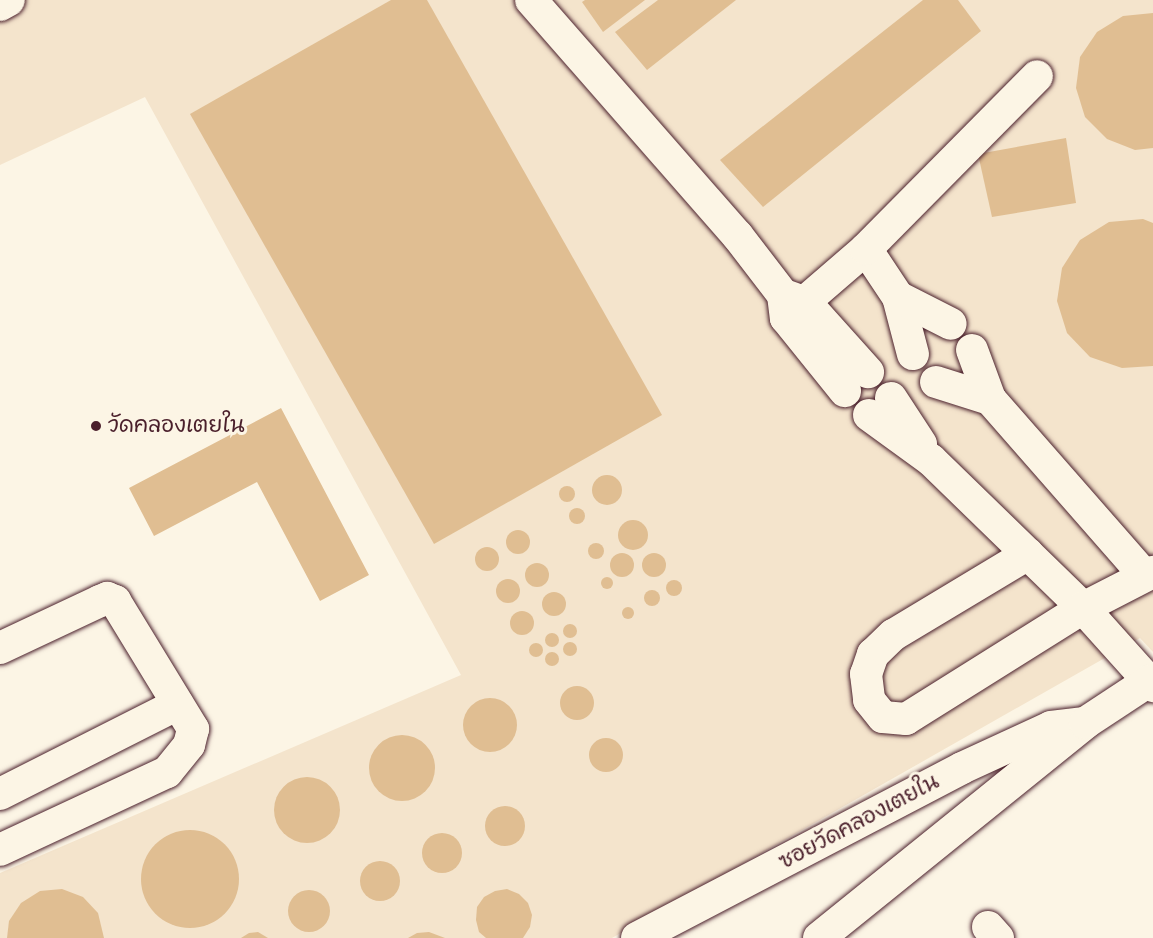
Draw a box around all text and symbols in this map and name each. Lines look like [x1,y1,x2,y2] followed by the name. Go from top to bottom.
[108,413,245,439] place label: วัดคลองเตยใน
[89,419,103,433] marker: วัดคลองเตยใน
[774,769,944,875] street label: ซอยวัดคลองเตยใน

